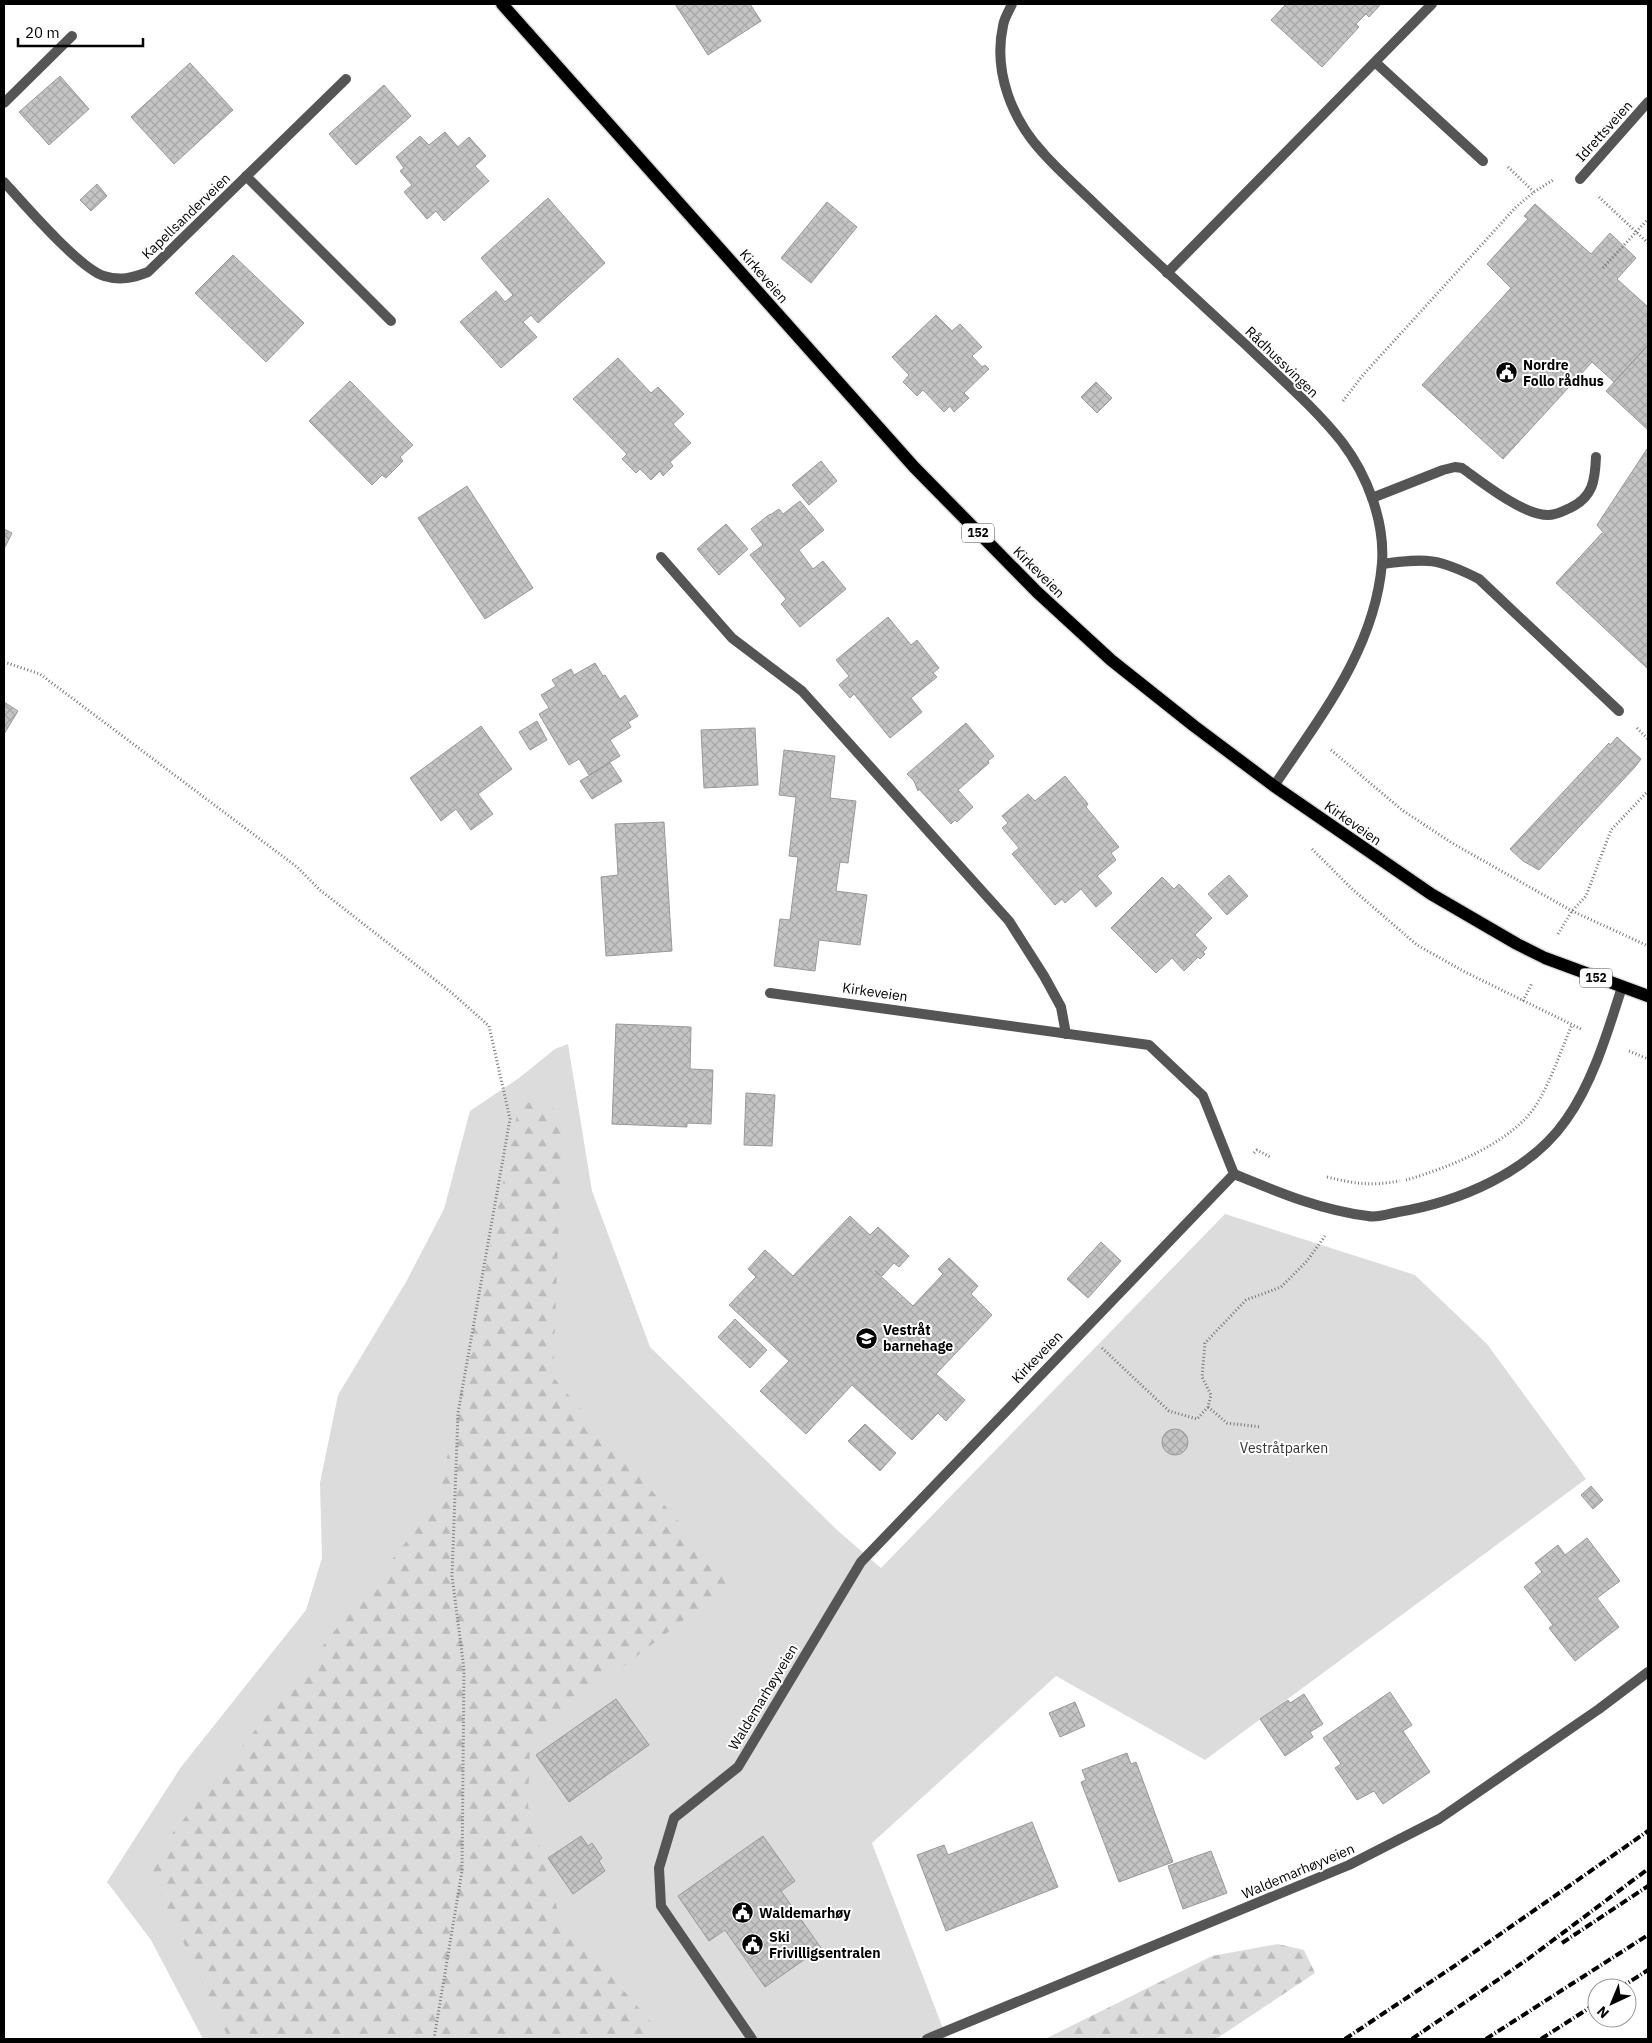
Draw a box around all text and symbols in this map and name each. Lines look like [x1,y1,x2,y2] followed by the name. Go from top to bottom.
[18,15,142,47] scale bar
[25,23,60,42] text: 20 m
[1572,97,1636,165] street label: Idrettsveien
[138,169,234,263] street label: Kapellsanderveien
[736,245,792,307] street label: Kirkeveien
[1242,323,1322,401] street label: Rådhussvingen
[1523,356,1604,390] place label: Nordre Follo rådhus
[1495,361,1519,385] public building icon: Nordre Follo rådhus
[962,524,994,542] road number: 152
[1009,542,1069,602] street label: Kirkeveien
[1321,797,1385,849] street label: Kirkeveien
[1580,968,1612,988] road number: 152
[841,979,909,1005] street label: Kirkeveien
[883,1321,953,1355] place label: Vestråt barnehage
[855,1326,879,1350] school or university icon: Vestråt barnehage
[1008,1327,1066,1387] street label: Kirkeveien
[1240,1439,1328,1457] park label: Vestråtparken
[724,1641,802,1753] street label: Waldemarhøyveien
[1239,1839,1357,1903] street label: Waldemarhøyveien
[731,1901,755,1925] public building icon: Waldemarhøy
[759,1904,851,1922] place label: Waldemarhøy
[769,1928,881,1962] place label: Ski Frivilligsentralen
[741,1933,765,1957] public building icon: Ski Frivilligsentralen
[1587,1978,1637,2028] north arrow
[1593,2002,1613,2022] text: N

